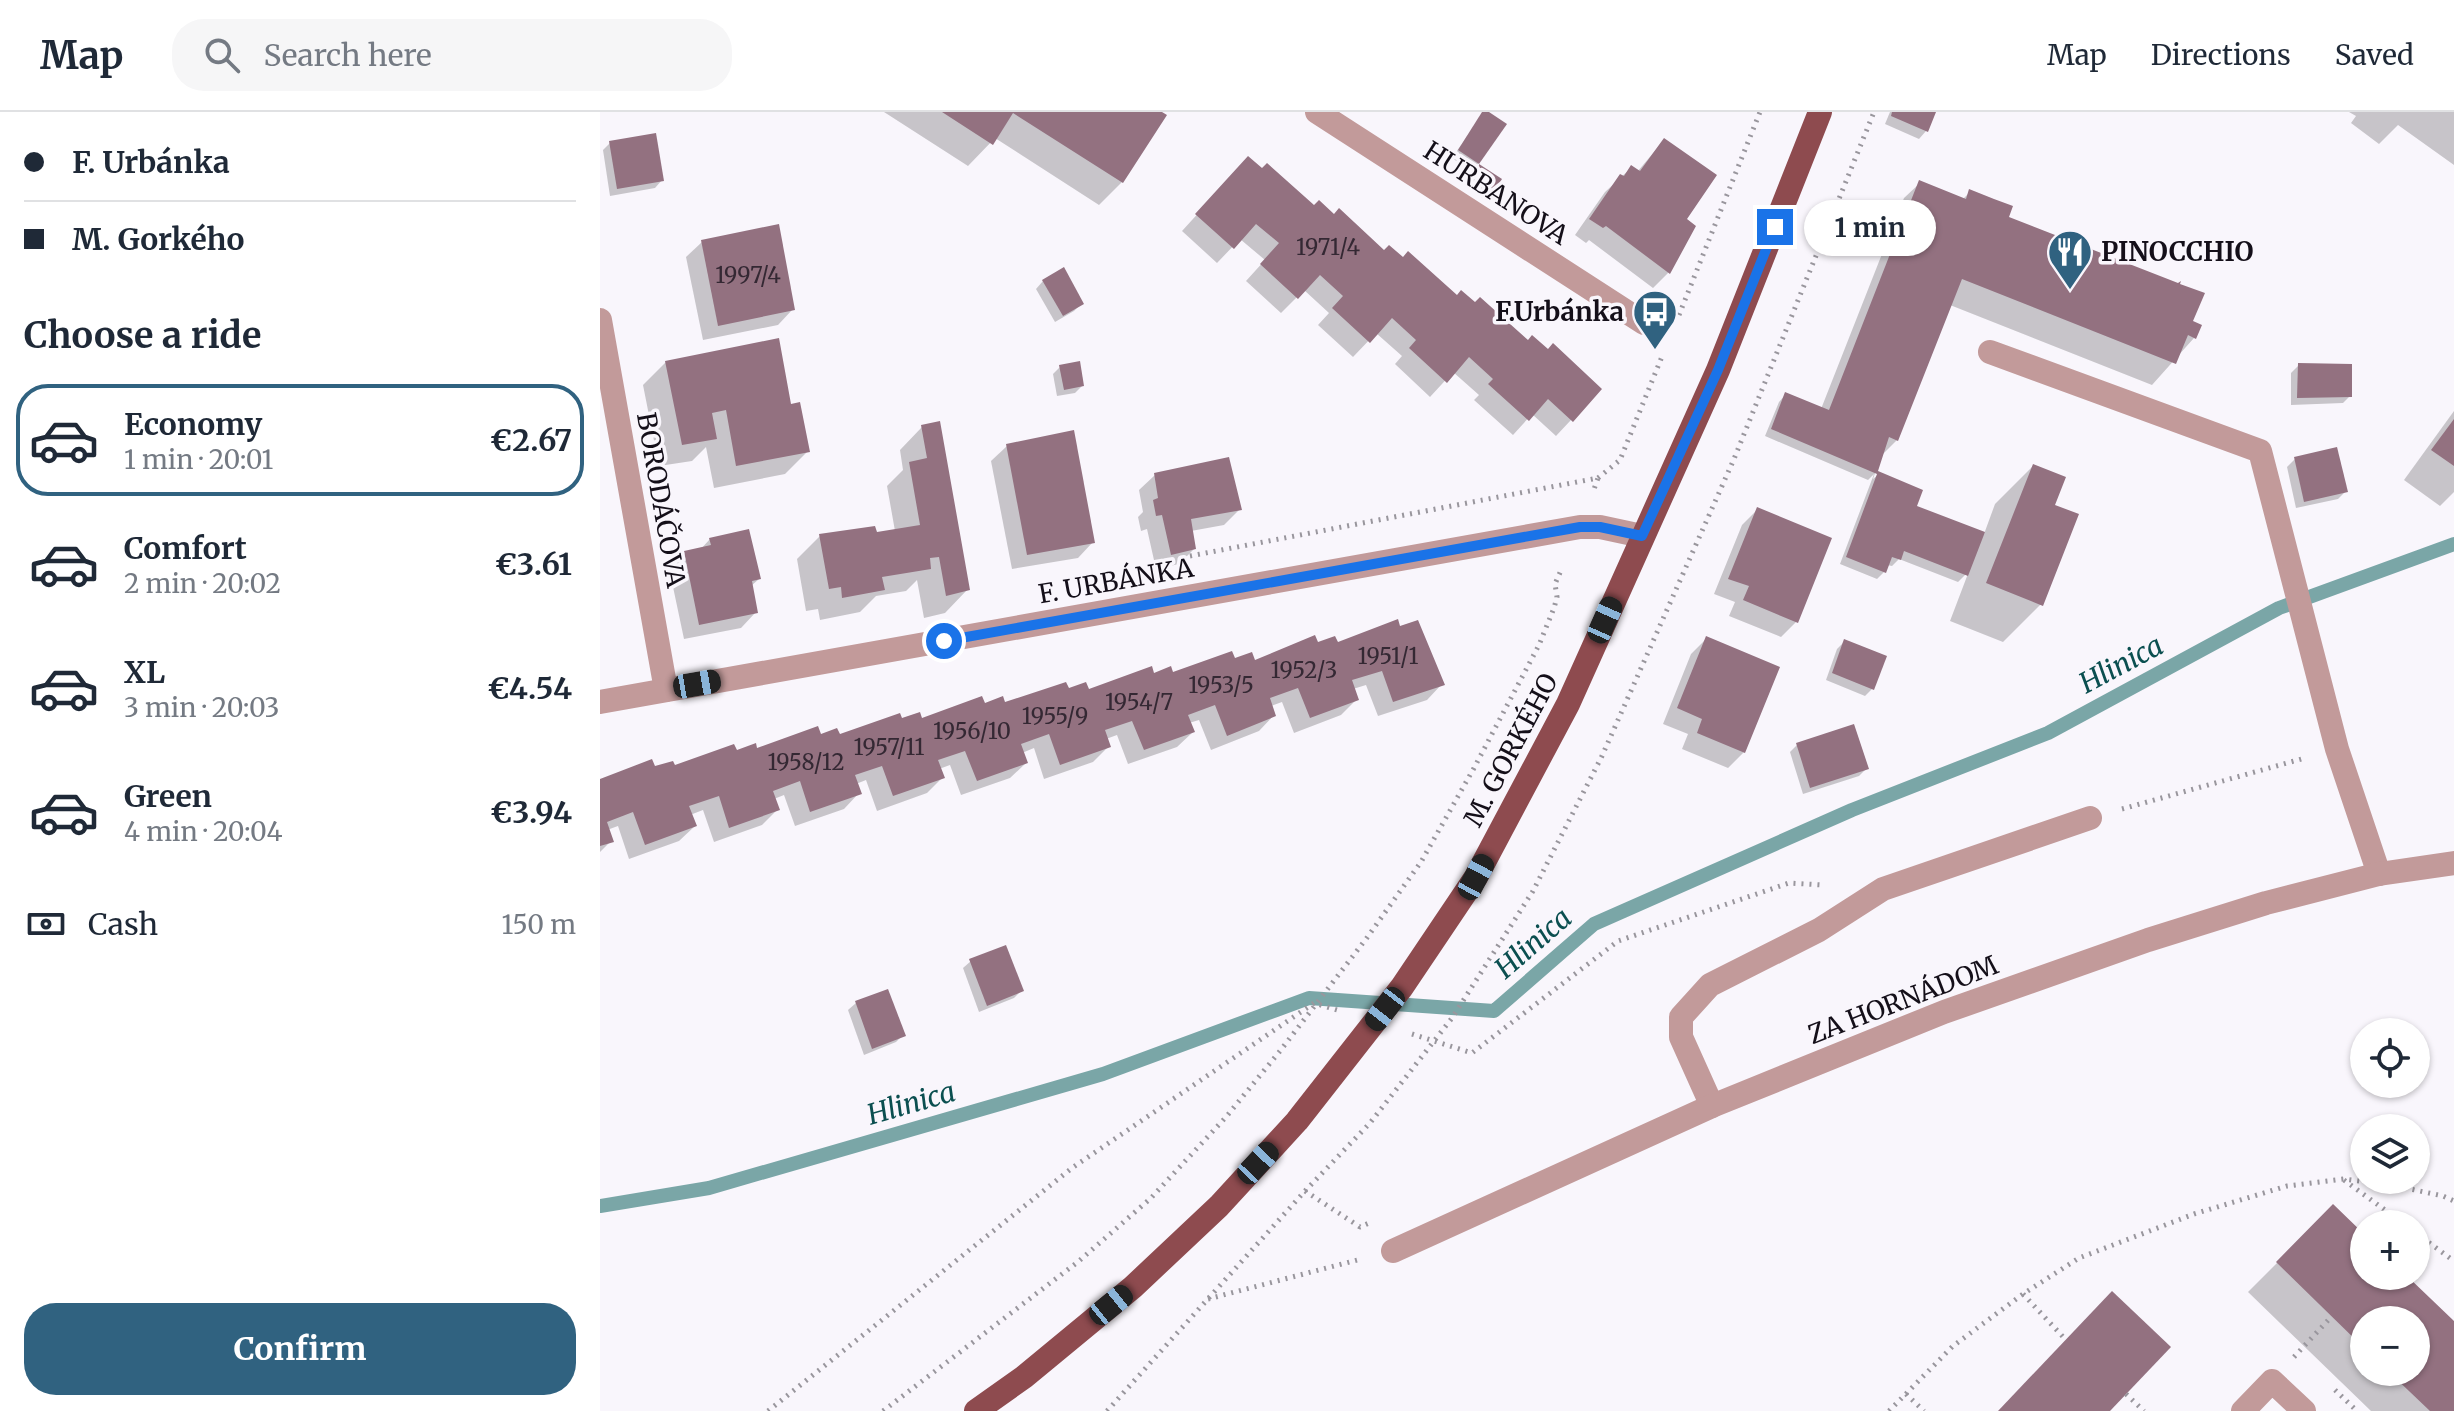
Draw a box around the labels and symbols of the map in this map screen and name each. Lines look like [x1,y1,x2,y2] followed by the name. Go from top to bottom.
[1418,134,1575,252] street label: HURBANOVA
[1803,199,1935,255] callout: 1 min
[1757,209,1793,245] route end
[2046,228,2094,291] restaurant icon: PINOCCHIO
[1296,233,1360,261] house number: 1971/4
[2101,235,2253,268] place label: PINOCCHIO
[715,261,781,289] house number: 1997/4
[1631,288,1679,351] bus stop icon: F.Urbánka
[1495,295,1624,328] place label: F.Urbánka
[630,410,694,591] street label: BORODÁČOVA
[1036,550,1197,610] street label: F. URBÁNKA
[1584,593,1626,647] car
[926,623,962,659] route start
[2072,627,2169,702] water label: Hlinica
[1358,642,1418,670] house number: 1951/1
[1271,656,1337,684] house number: 1952/3
[1455,667,1565,832] street label: M. GORKÉHO
[671,668,723,700] car
[1188,671,1254,699] house number: 1953/5
[1105,688,1173,716] house number: 1954/7
[1022,702,1088,730] house number: 1955/9
[933,717,1011,745] house number: 1956/10
[854,733,924,761] house number: 1957/11
[767,748,845,776] house number: 1958/12
[1454,850,1498,904] car
[1486,900,1579,987] water label: Hlinica
[1803,947,2003,1051] street label: ZA HORNÁDOM
[1361,983,1409,1035] car
[862,1073,959,1133] water label: Hlinica
[1233,1137,1283,1189] car
[1085,1281,1137,1329] car

